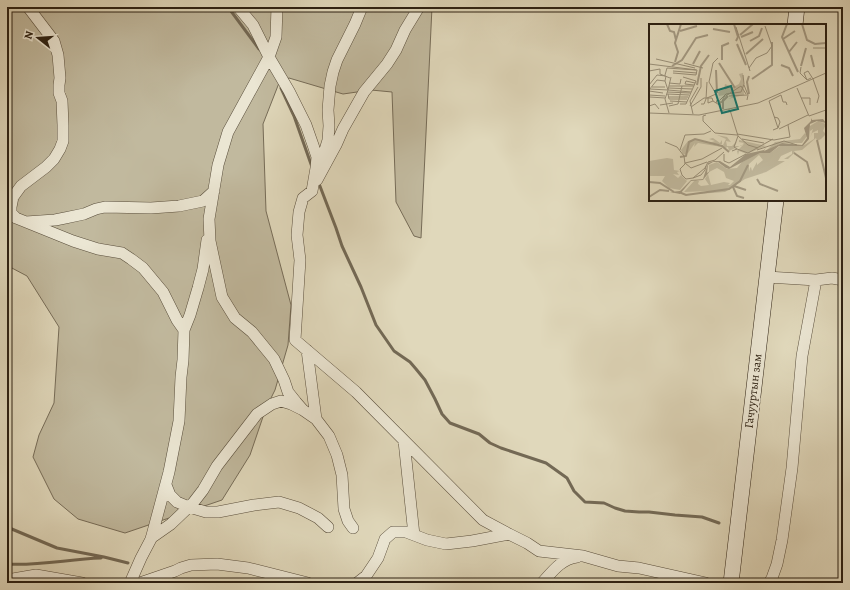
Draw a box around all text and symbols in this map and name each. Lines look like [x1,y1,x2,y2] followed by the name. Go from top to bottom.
[18,18,58,58] north arrow
[649,24,826,201] inset map
[21,29,37,41] text: N
[740,353,766,429] street label: Гачууртын зам

